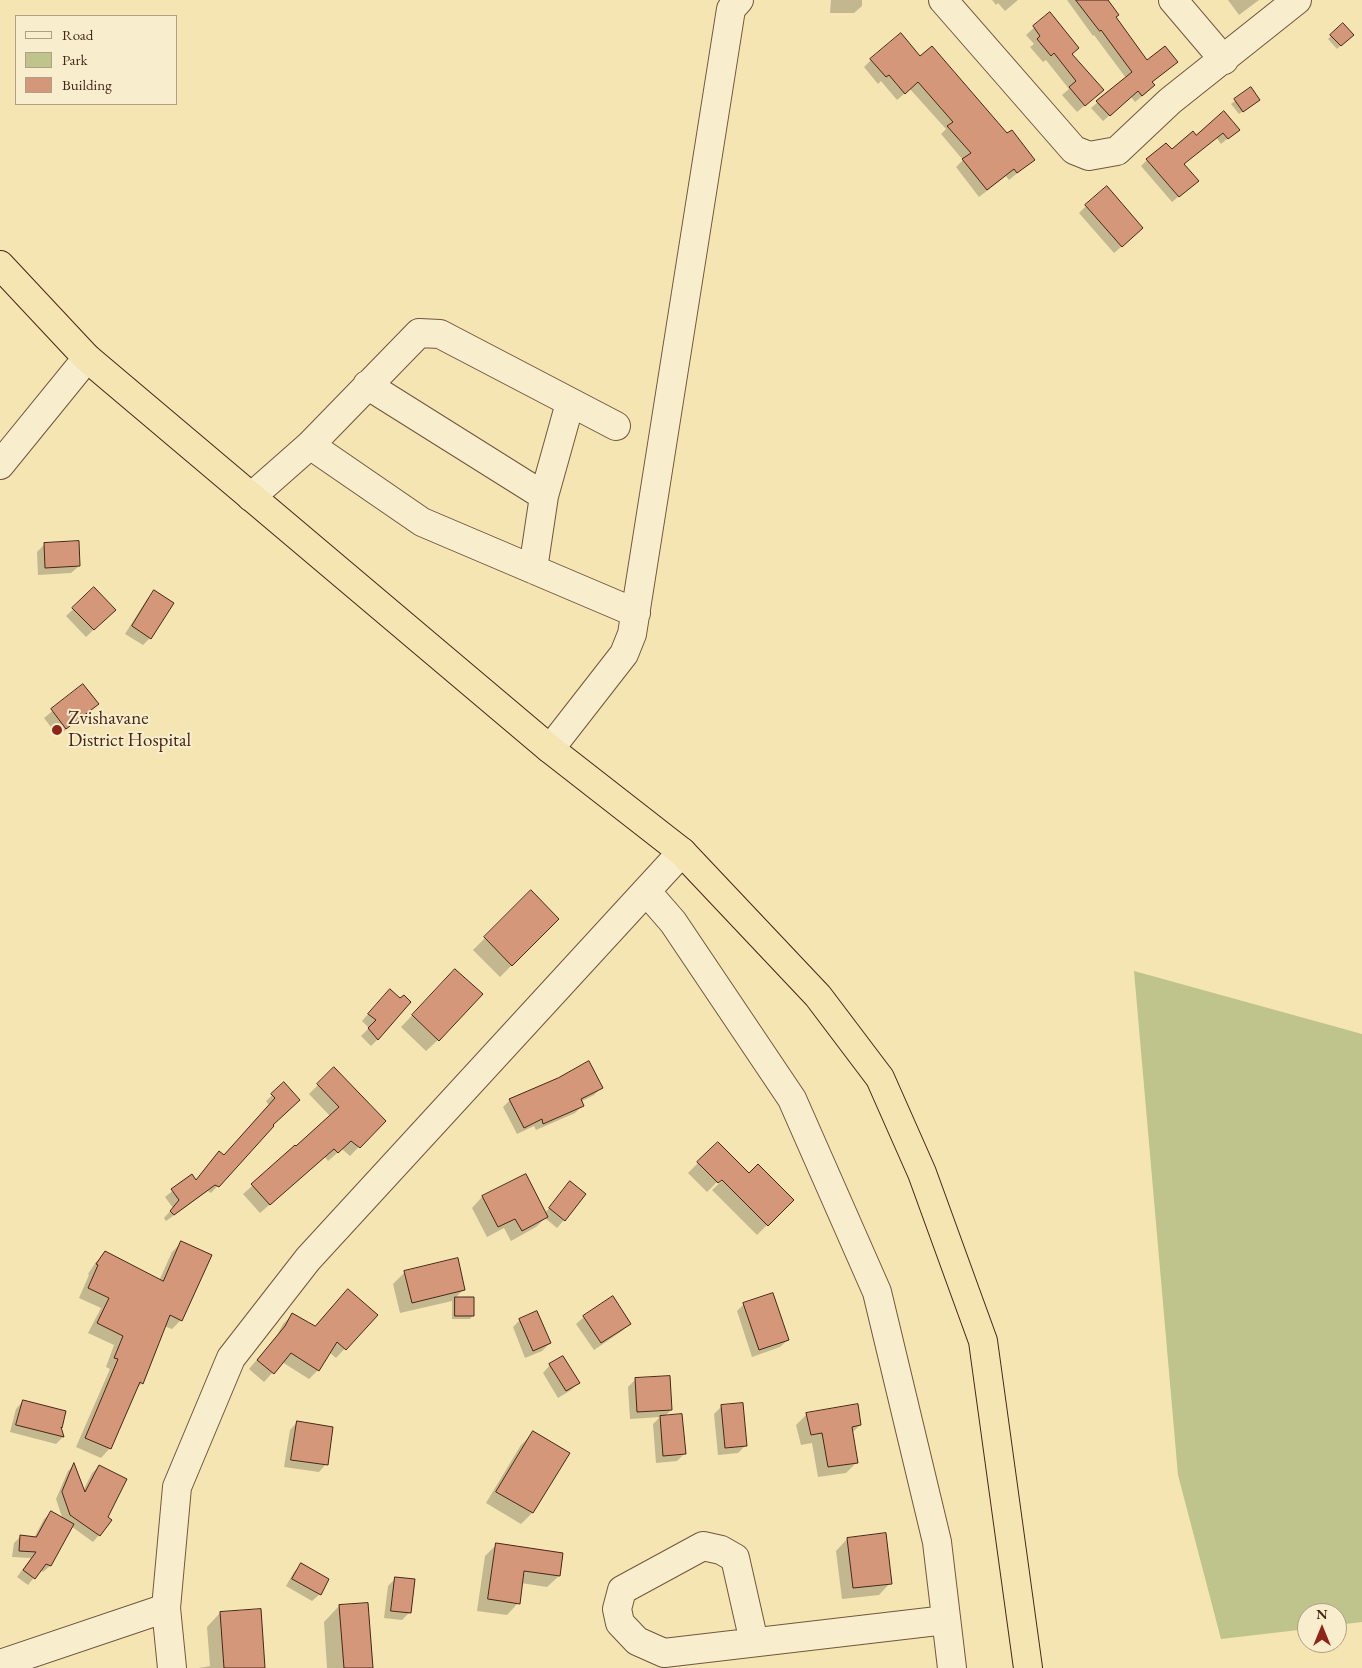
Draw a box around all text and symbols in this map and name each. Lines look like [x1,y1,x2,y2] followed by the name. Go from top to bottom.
[15,15,178,105] legend
[62,25,93,44] text: Road
[62,50,88,69] text: Park
[62,75,112,94] text: Building
[68,708,191,752] place label: Zvishavane District Hospital
[50,723,64,737] marker: Zvishavane District Hospital
[1297,1603,1347,1653] north arrow
[1316,1605,1328,1623] text: N

